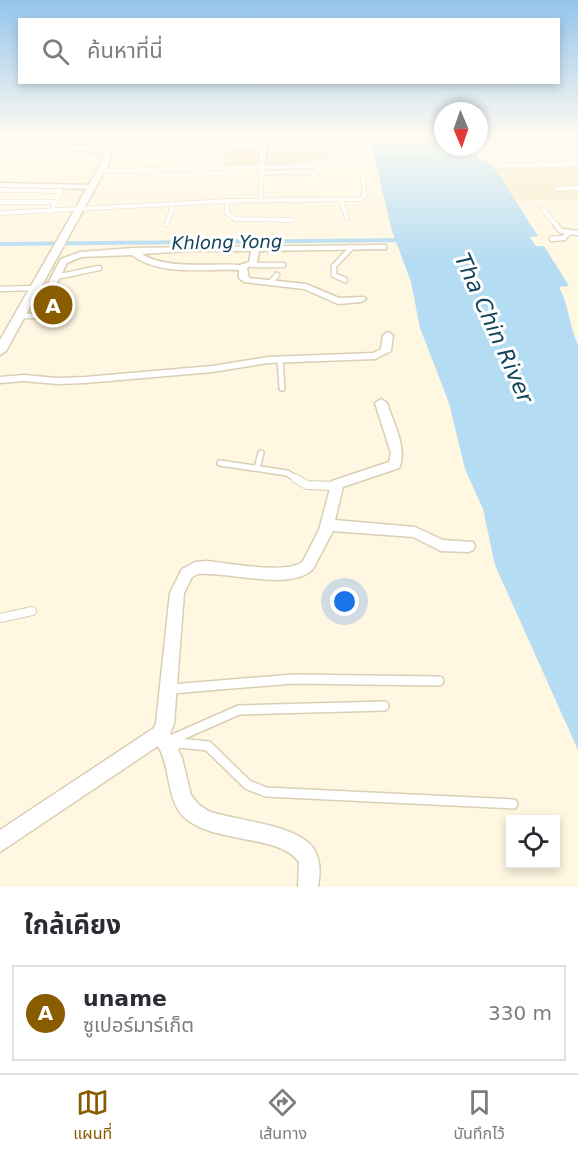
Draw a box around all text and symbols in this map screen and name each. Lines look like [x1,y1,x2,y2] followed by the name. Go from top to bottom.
[18,18,560,84] search box
[39,35,72,68] icon: search
[87,38,163,63] text: ค้นหาที่นี่
[434,102,488,156] north arrow
[171,231,283,253] water label: Khlong Yong
[450,249,539,409] water label: Tha Chin River
[34,282,72,328] pin: A
[330,587,359,616] your location
[506,815,560,869] map controls
[506,815,560,869] button: locate
[24,910,121,940] text: ใกล้เคียง
[83,986,167,1011] text: uname
[38,1001,53,1025] text: A
[488,1001,552,1025] text: 330 m
[83,1013,194,1037] text: ซูเปอร์มาร์เก็ต
[73,1086,112,1146] tab: แผนที่
[259,1086,307,1146] tab: เส้นทาง
[453,1086,505,1146] tab: บันทึกไว้

